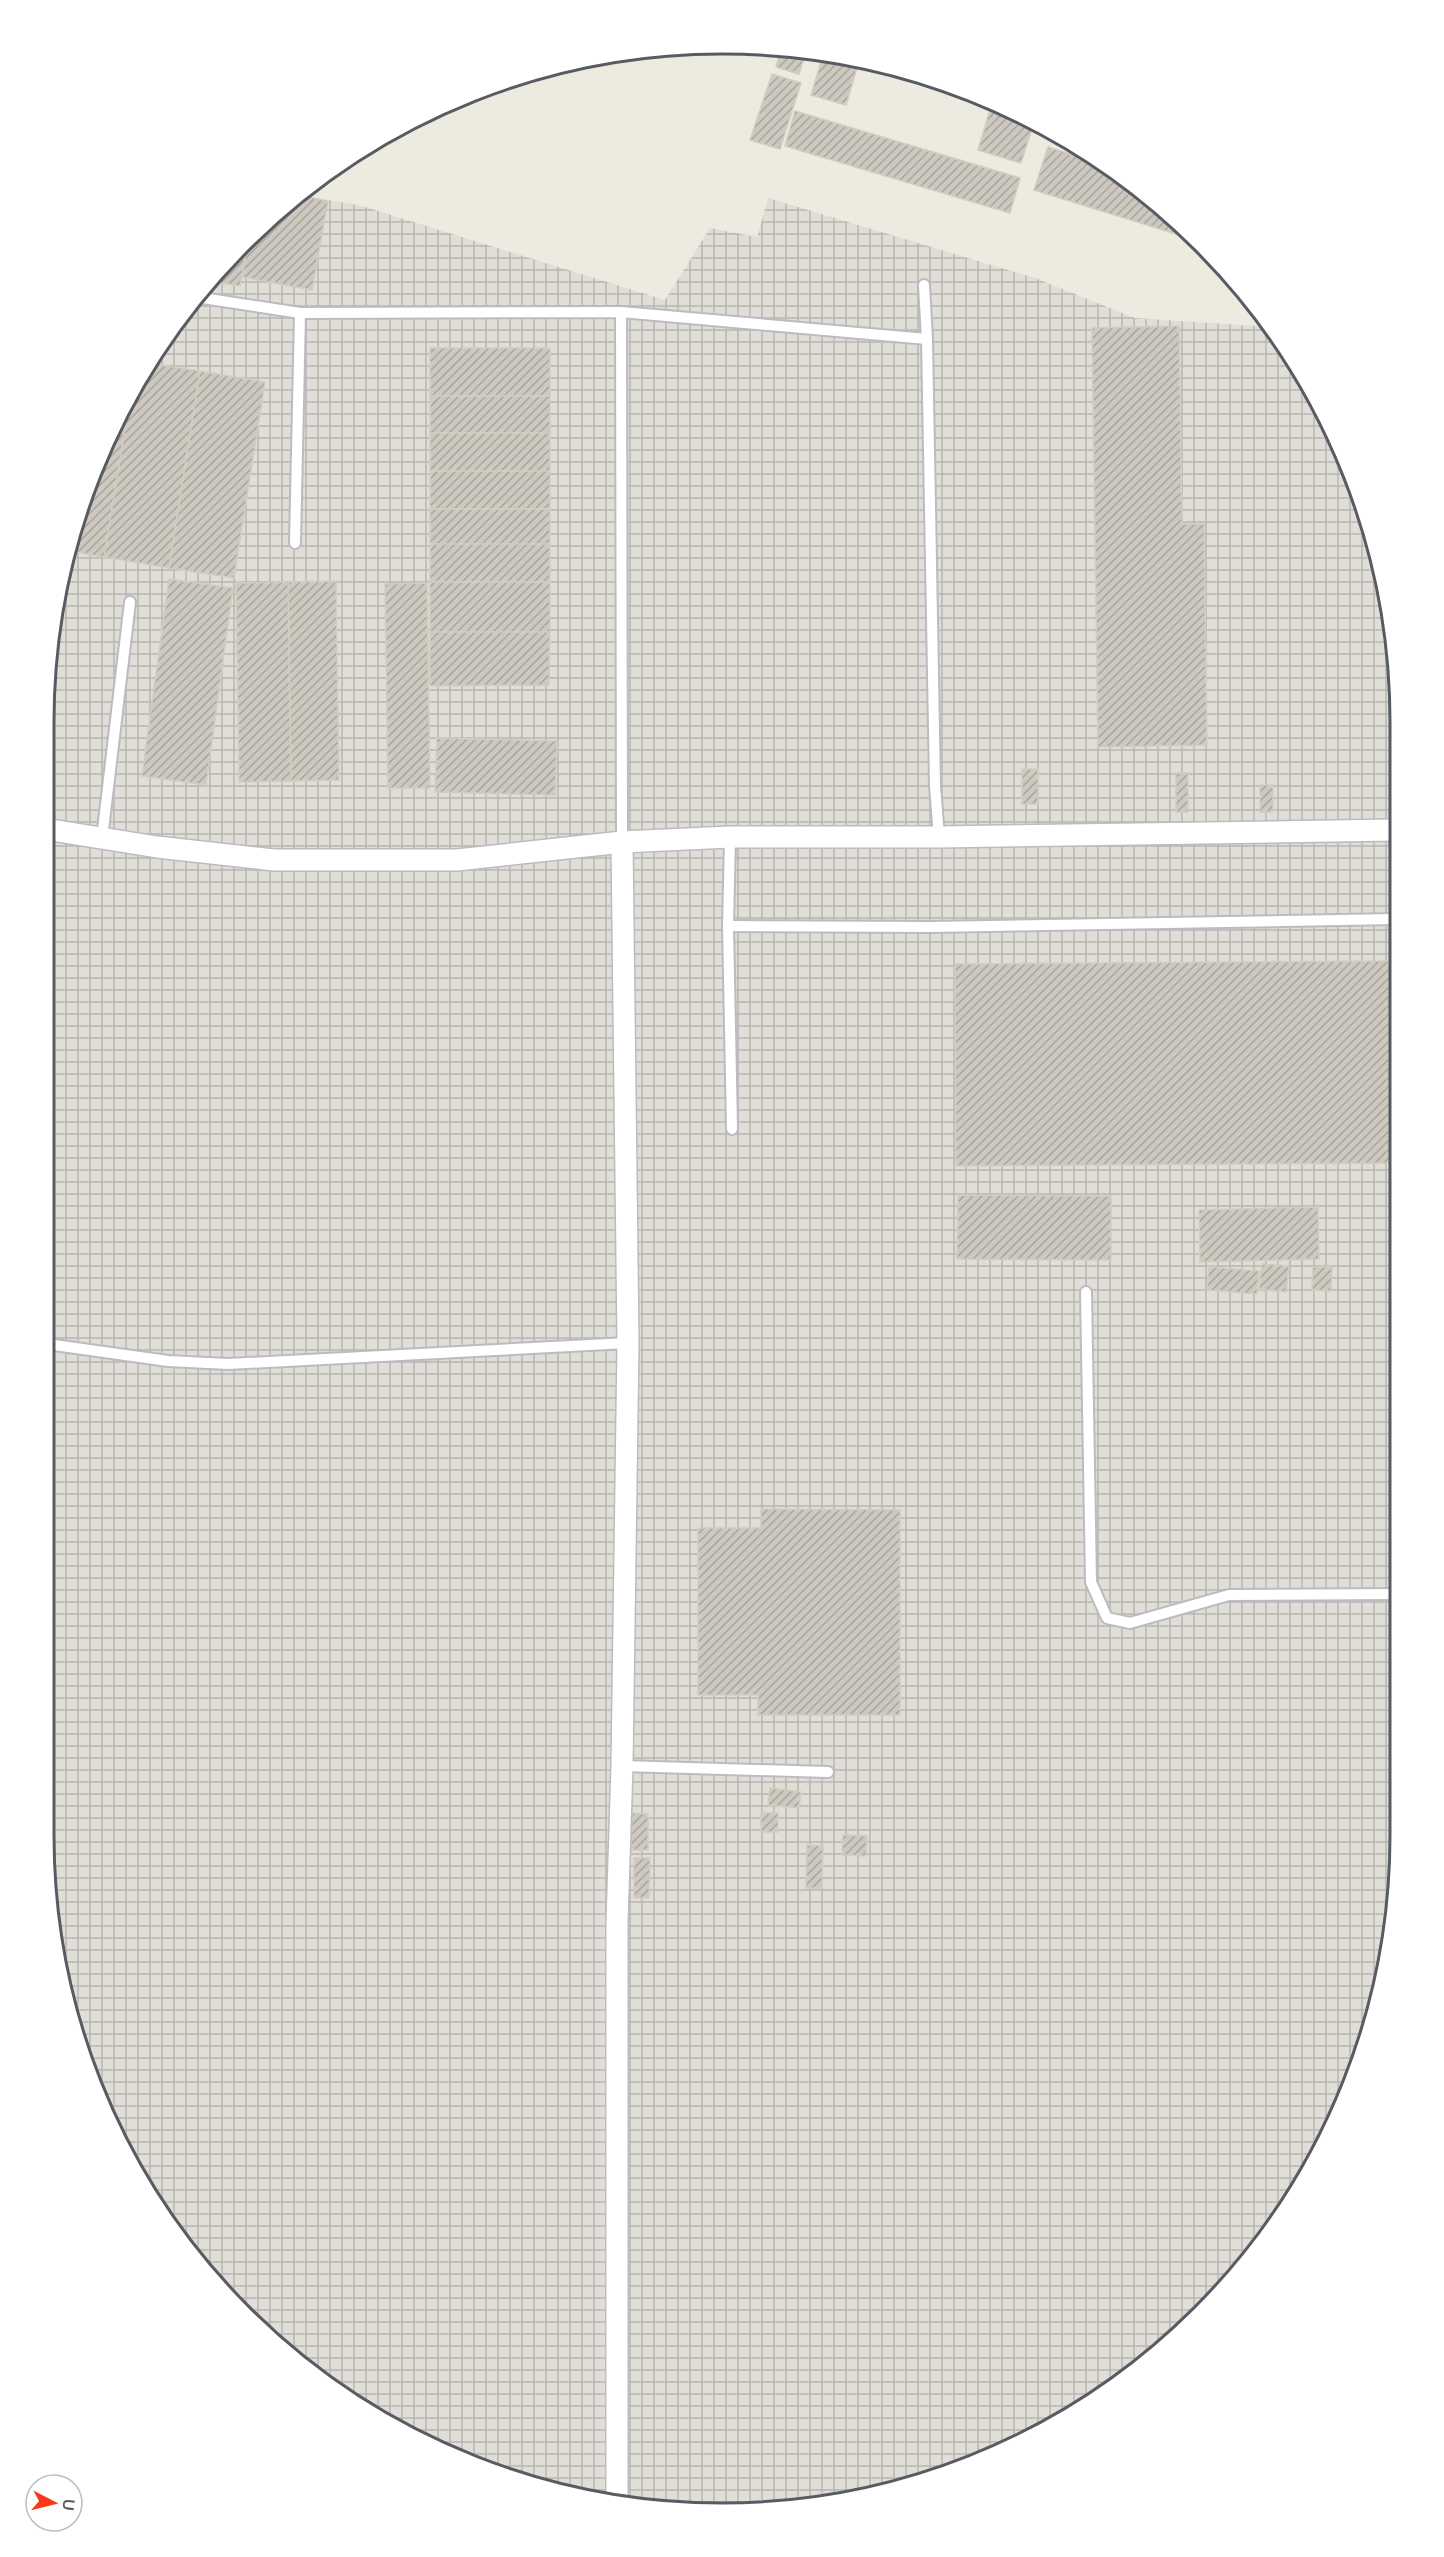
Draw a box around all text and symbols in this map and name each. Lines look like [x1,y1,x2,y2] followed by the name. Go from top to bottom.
[24,2473,84,2533] north arrow
[56,2498,80,2512] text: U

